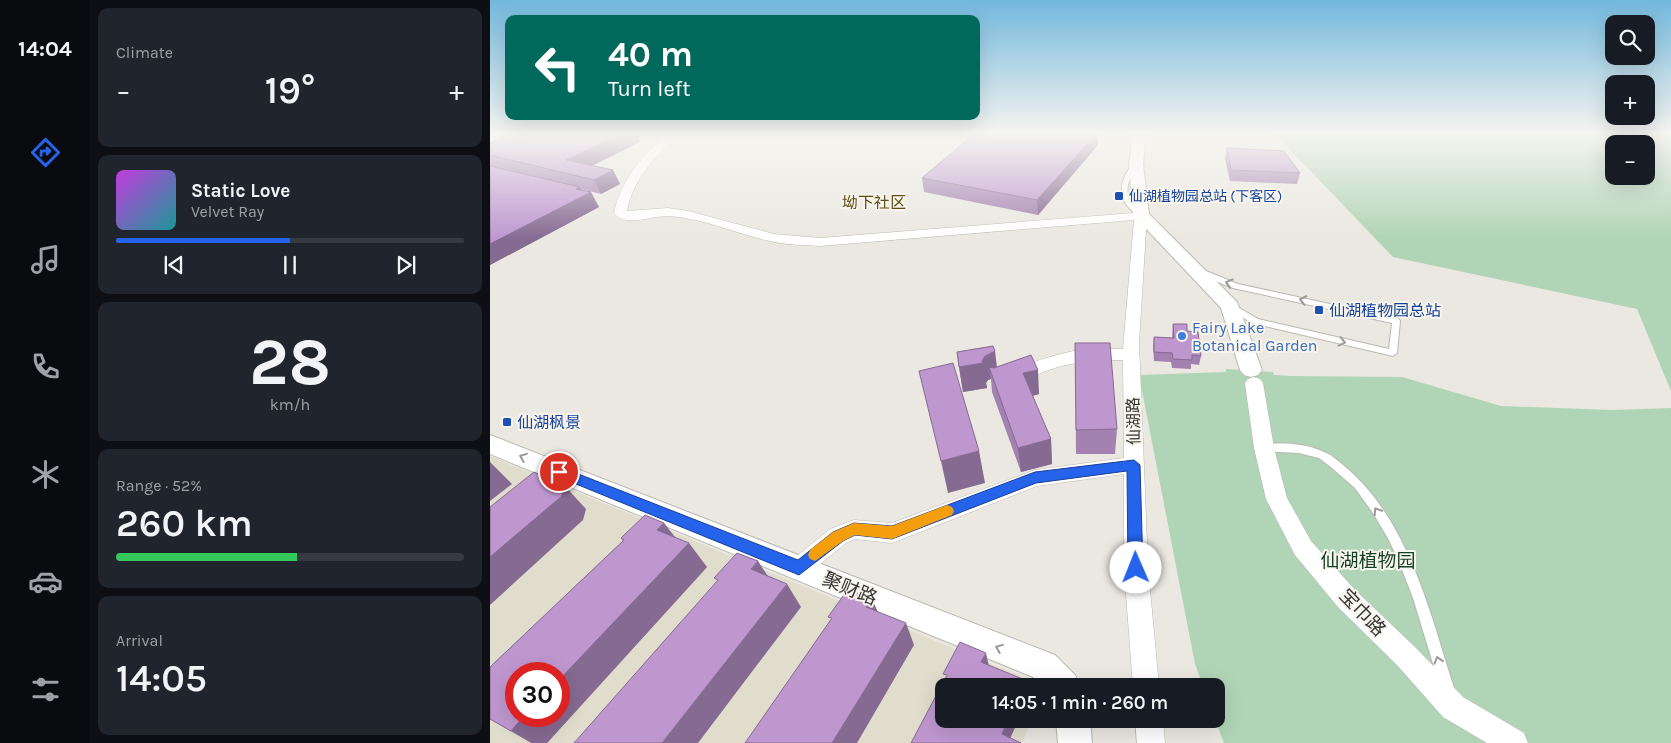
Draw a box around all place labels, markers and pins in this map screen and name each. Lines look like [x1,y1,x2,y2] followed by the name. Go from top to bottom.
[1129,188,1282,205] place label: 仙湖植物园总站 (下客区)
[1113,190,1125,202] marker: 仙湖植物园总站 (下客区)
[1329,301,1441,320] place label: 仙湖植物园总站
[1313,304,1325,316] marker: 仙湖植物园总站
[1192,318,1318,355] place label: Fairy Lake Botanical Garden
[1176,330,1188,342] marker: Fairy Lake Botanical Garden
[517,413,581,432] place label: 仙湖枫景
[501,416,513,428] marker: 仙湖枫景
[538,451,580,493] pin

